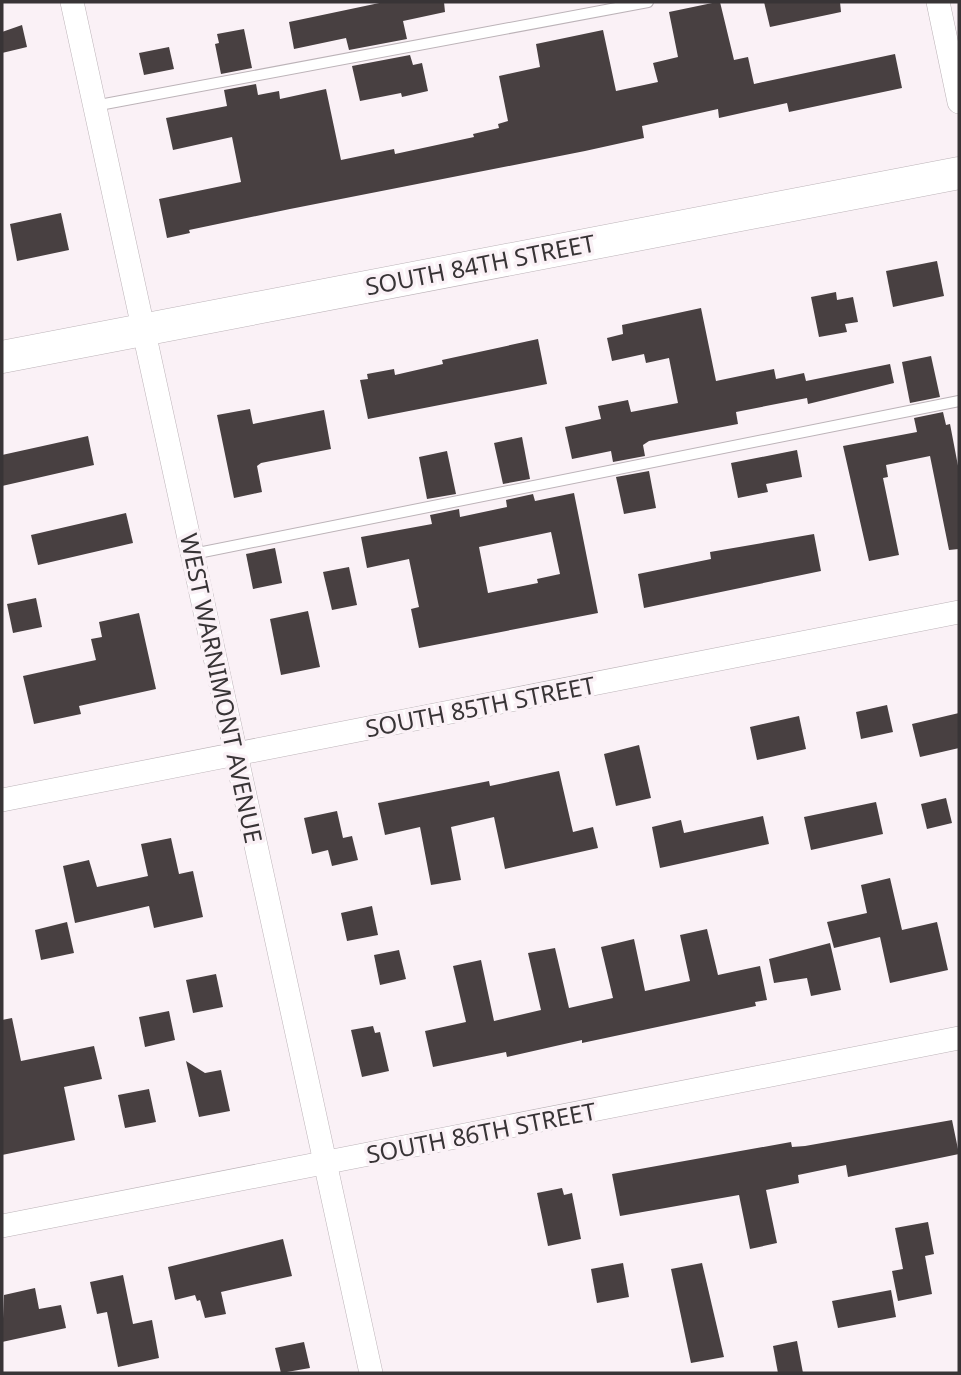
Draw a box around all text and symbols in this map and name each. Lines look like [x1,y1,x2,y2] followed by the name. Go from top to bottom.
[362,225,598,302] street label: SOUTH 84TH STREET
[173,530,271,846] street label: WEST WARNIMONT AVENUE
[362,667,598,744] street label: SOUTH 85TH STREET
[363,1093,599,1170] street label: SOUTH 86TH STREET

